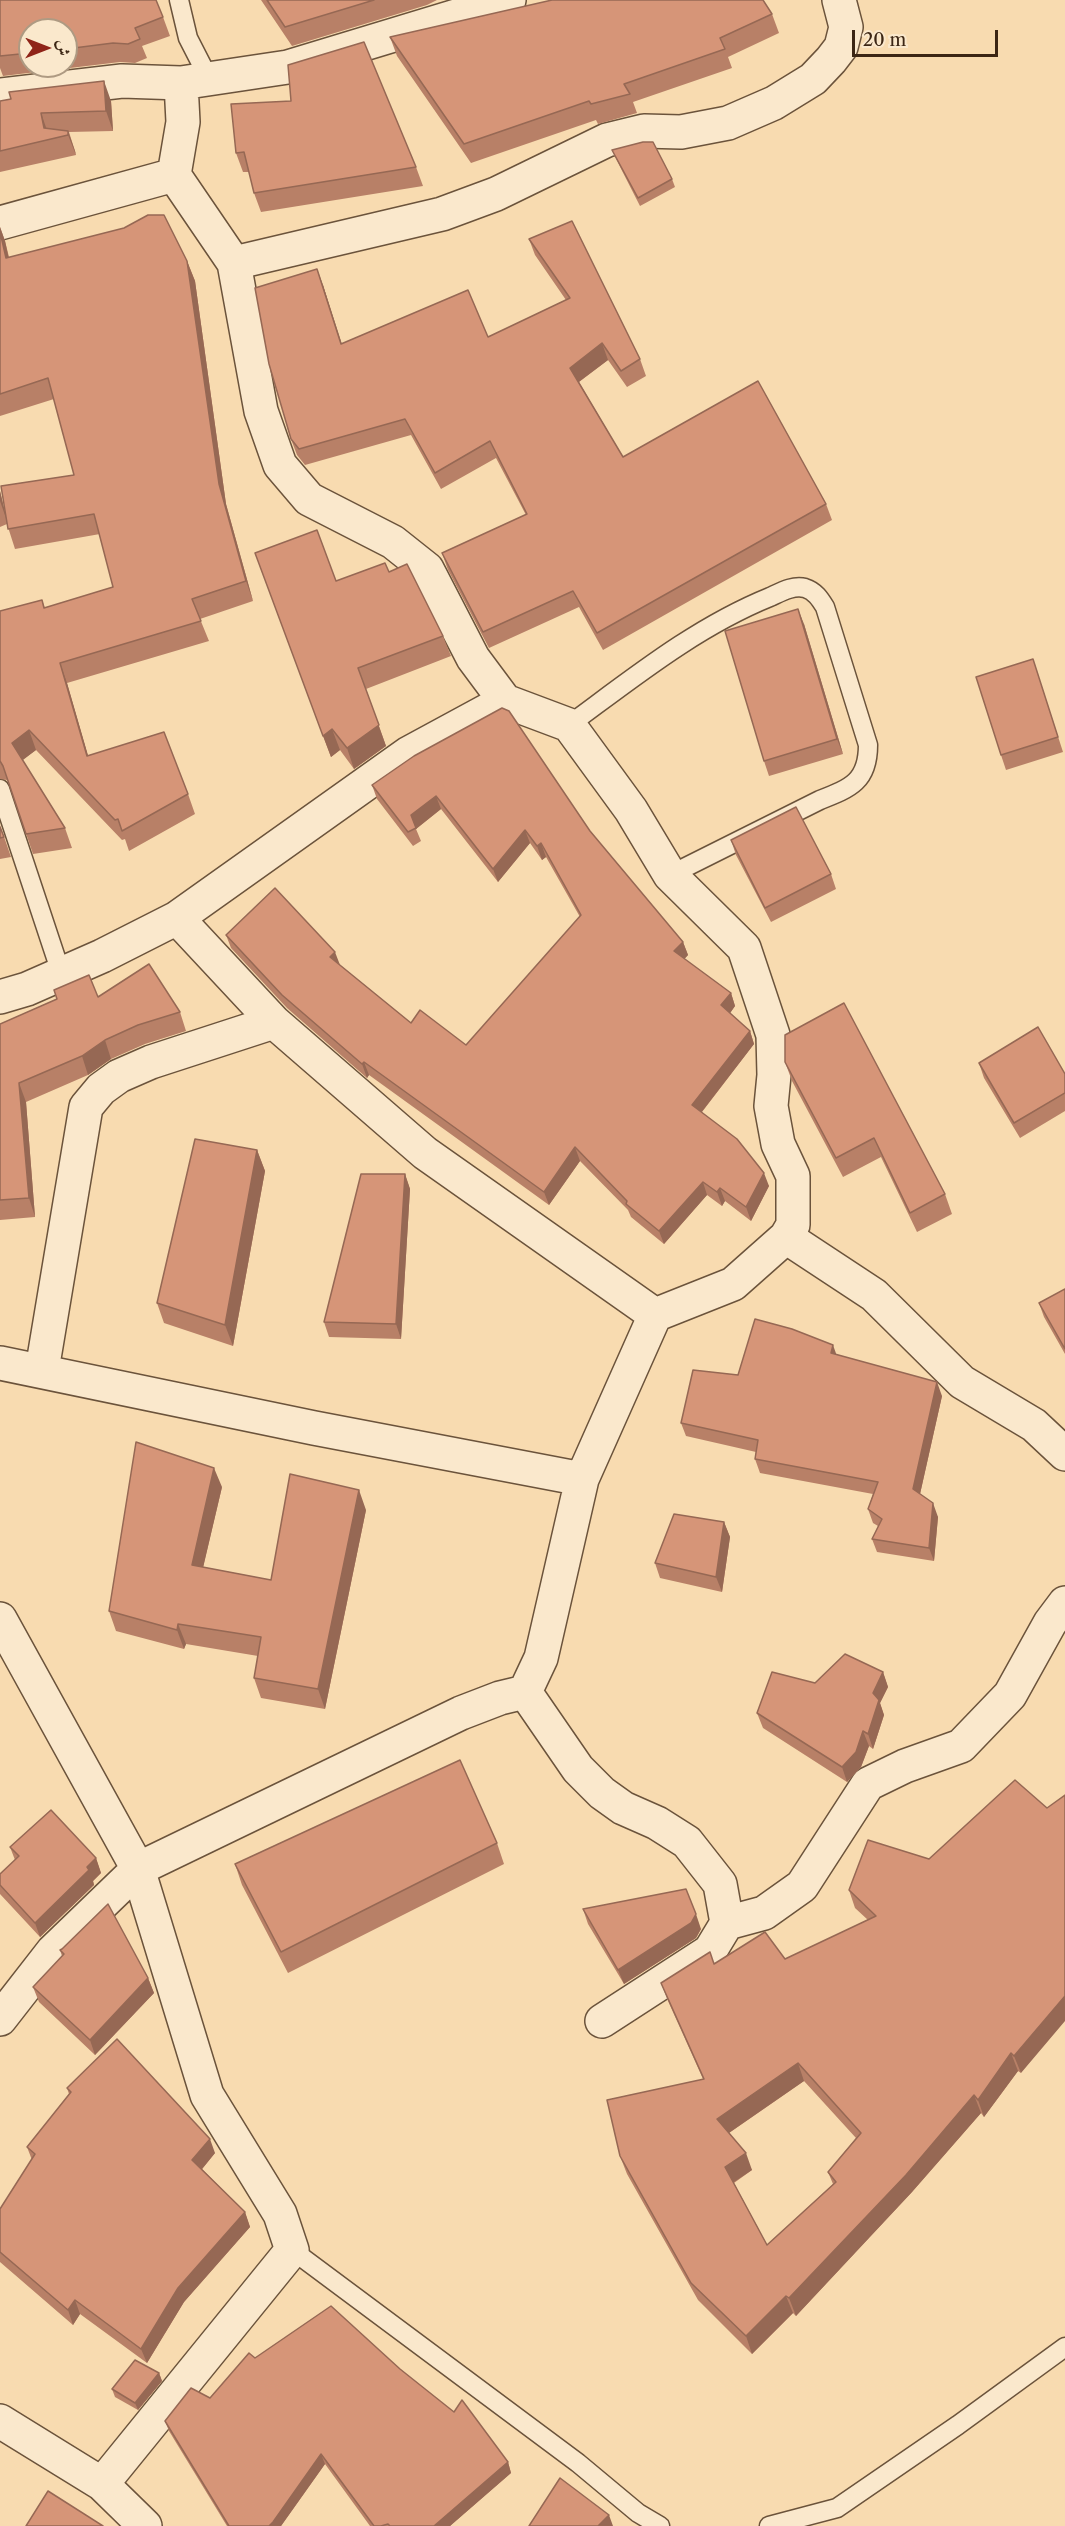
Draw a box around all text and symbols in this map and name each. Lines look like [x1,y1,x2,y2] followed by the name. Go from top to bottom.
[18,18,78,78] north arrow
[855,18,1000,56] scale bar
[863,29,906,51] text: 20 m
[54,40,74,56] text: ش

